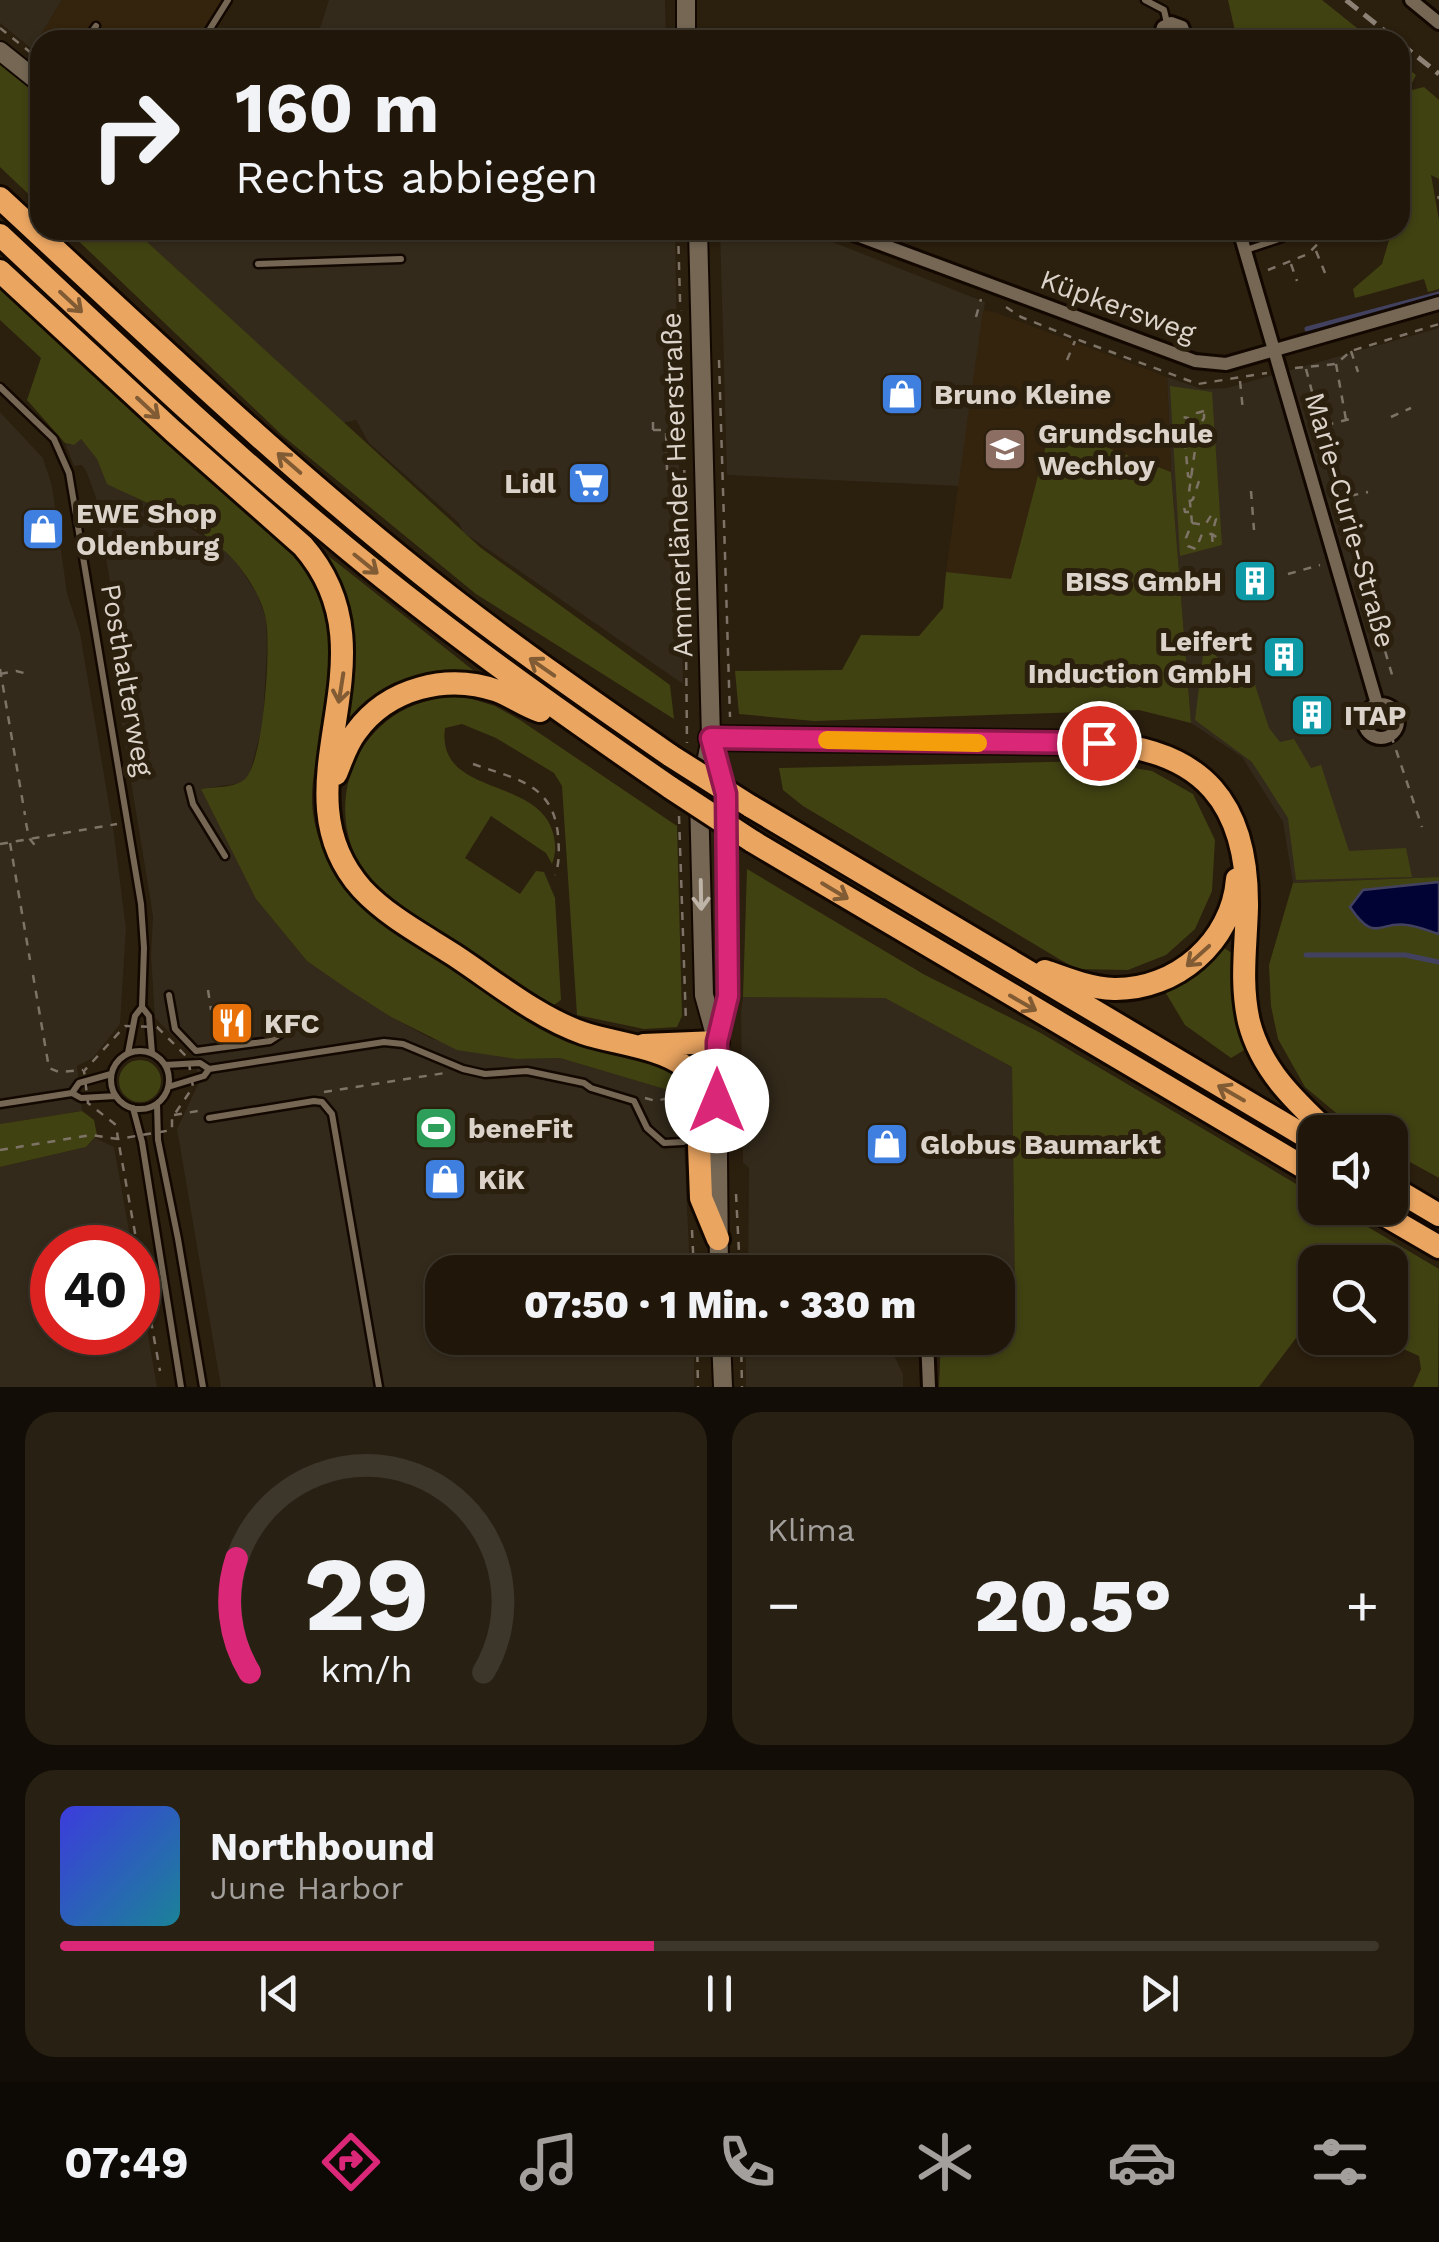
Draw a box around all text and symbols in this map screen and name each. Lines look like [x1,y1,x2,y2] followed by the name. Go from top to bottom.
[235,67,439,149] text: 160 m
[70,70,200,200] icon: right
[235,151,598,204] text: Rechts abbiegen
[1036,263,1200,349] street label: Küpkersweg
[59,290,83,314] one-way arrow
[654,312,700,658] street label: Ammerländer Heerstraße
[879,371,925,417] shop icon: Bruno Kleine
[934,378,1111,411] place label: Bruno Kleine
[1298,389,1402,651] street label: Marie-Curie-Straße
[136,396,160,420] one-way arrow
[1038,417,1213,482] place label: Grundschule Wechloy
[982,426,1028,472] school or university icon: Grundschule Wechloy
[277,452,303,474] one-way arrow
[566,460,612,506] supermarket icon: Lidl
[504,467,557,500] place label: Lidl
[76,497,220,562] place label: EWE Shop Oldenburg
[20,506,66,552] shop icon: EWE Shop Oldenburg
[353,553,379,575] one-way arrow
[1232,558,1278,604] building icon: BISS GmbH
[1065,565,1222,598] place label: BISS GmbH
[94,581,160,779] street label: Posthalterweg
[1028,625,1252,690] place label: Leifert Induction GmbH
[1261,634,1307,680] building icon: Leifert Induction GmbH
[529,657,556,678] one-way arrow
[331,671,349,704] one-way arrow
[1289,692,1335,738] building icon: ITAP
[1344,699,1407,732] place label: ITAP
[1057,701,1142,786] pin
[1072,716,1127,771] icon: arrive
[692,878,710,910] one-way arrow
[820,881,849,901] one-way arrow
[1186,944,1211,967] one-way arrow
[1008,993,1037,1013] one-way arrow
[209,1000,255,1046] restaurant icon: KFC
[264,1007,319,1040] place label: KFC
[665,1049,769,1153] position arrow
[1217,1082,1246,1102] one-way arrow
[413,1105,459,1151] sports icon: beneFit
[468,1112,573,1145] place label: beneFit
[1298,1115,1408,1355] map controls
[1298,1115,1408,1225] button: sound
[864,1121,910,1167] shop icon: Globus Baumarkt
[920,1128,1161,1161] place label: Globus Baumarkt
[422,1156,468,1202] shop icon: KiK
[478,1163,526,1196] place label: KiK
[30,1225,160,1355] speed limit sign: 40
[1298,1245,1408,1355] button: search
[524,1283,916,1327] text: 07:50 · 1 Min. · 330 m
[767,1511,855,1549] text: Klima
[303,1533,429,1655] text: 29
[974,1561,1172,1649] text: 20.5°
[767,1573,800,1637] text: −
[1346,1573,1379,1637] text: +
[320,1649,412,1691] text: km/h
[210,1825,435,1869] text: Northbound
[210,1869,404,1907] text: June Harbor
[252,1966,307,2021] icon: previous
[692,1966,747,2021] icon: pause
[1132,1966,1187,2021] icon: next
[316,2127,386,2197] icon: directions
[514,2127,584,2197] icon: music
[712,2127,782,2197] icon: phone
[910,2127,980,2197] icon: climate
[1107,2127,1177,2197] icon: car
[1305,2127,1375,2197] icon: filters
[64,2136,189,2189] text: 07:49

